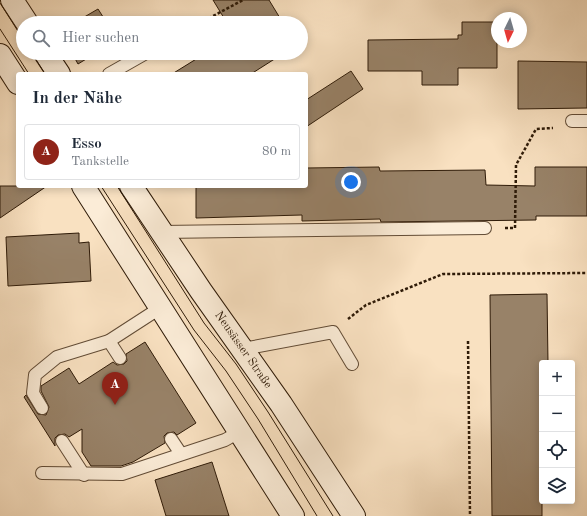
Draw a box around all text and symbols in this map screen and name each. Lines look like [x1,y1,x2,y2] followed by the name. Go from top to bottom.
[491,12,527,48] north arrow
[16,16,308,60] search box
[30,27,52,49] icon: search
[62,31,139,46] text: Hier suchen
[32,90,122,107] text: In der Nähe
[71,137,102,152] text: Esso
[41,145,51,158] text: A
[262,145,291,158] text: 80 m
[71,155,129,168] text: Tankstelle
[341,172,361,192] your location
[212,309,274,391] street label: Neusässer Straße
[539,360,575,504] map controls
[539,360,575,396] button: +
[102,372,128,405] pin: A
[539,396,575,432] button: −
[539,432,575,468] button: locate
[539,468,575,504] button: layers

